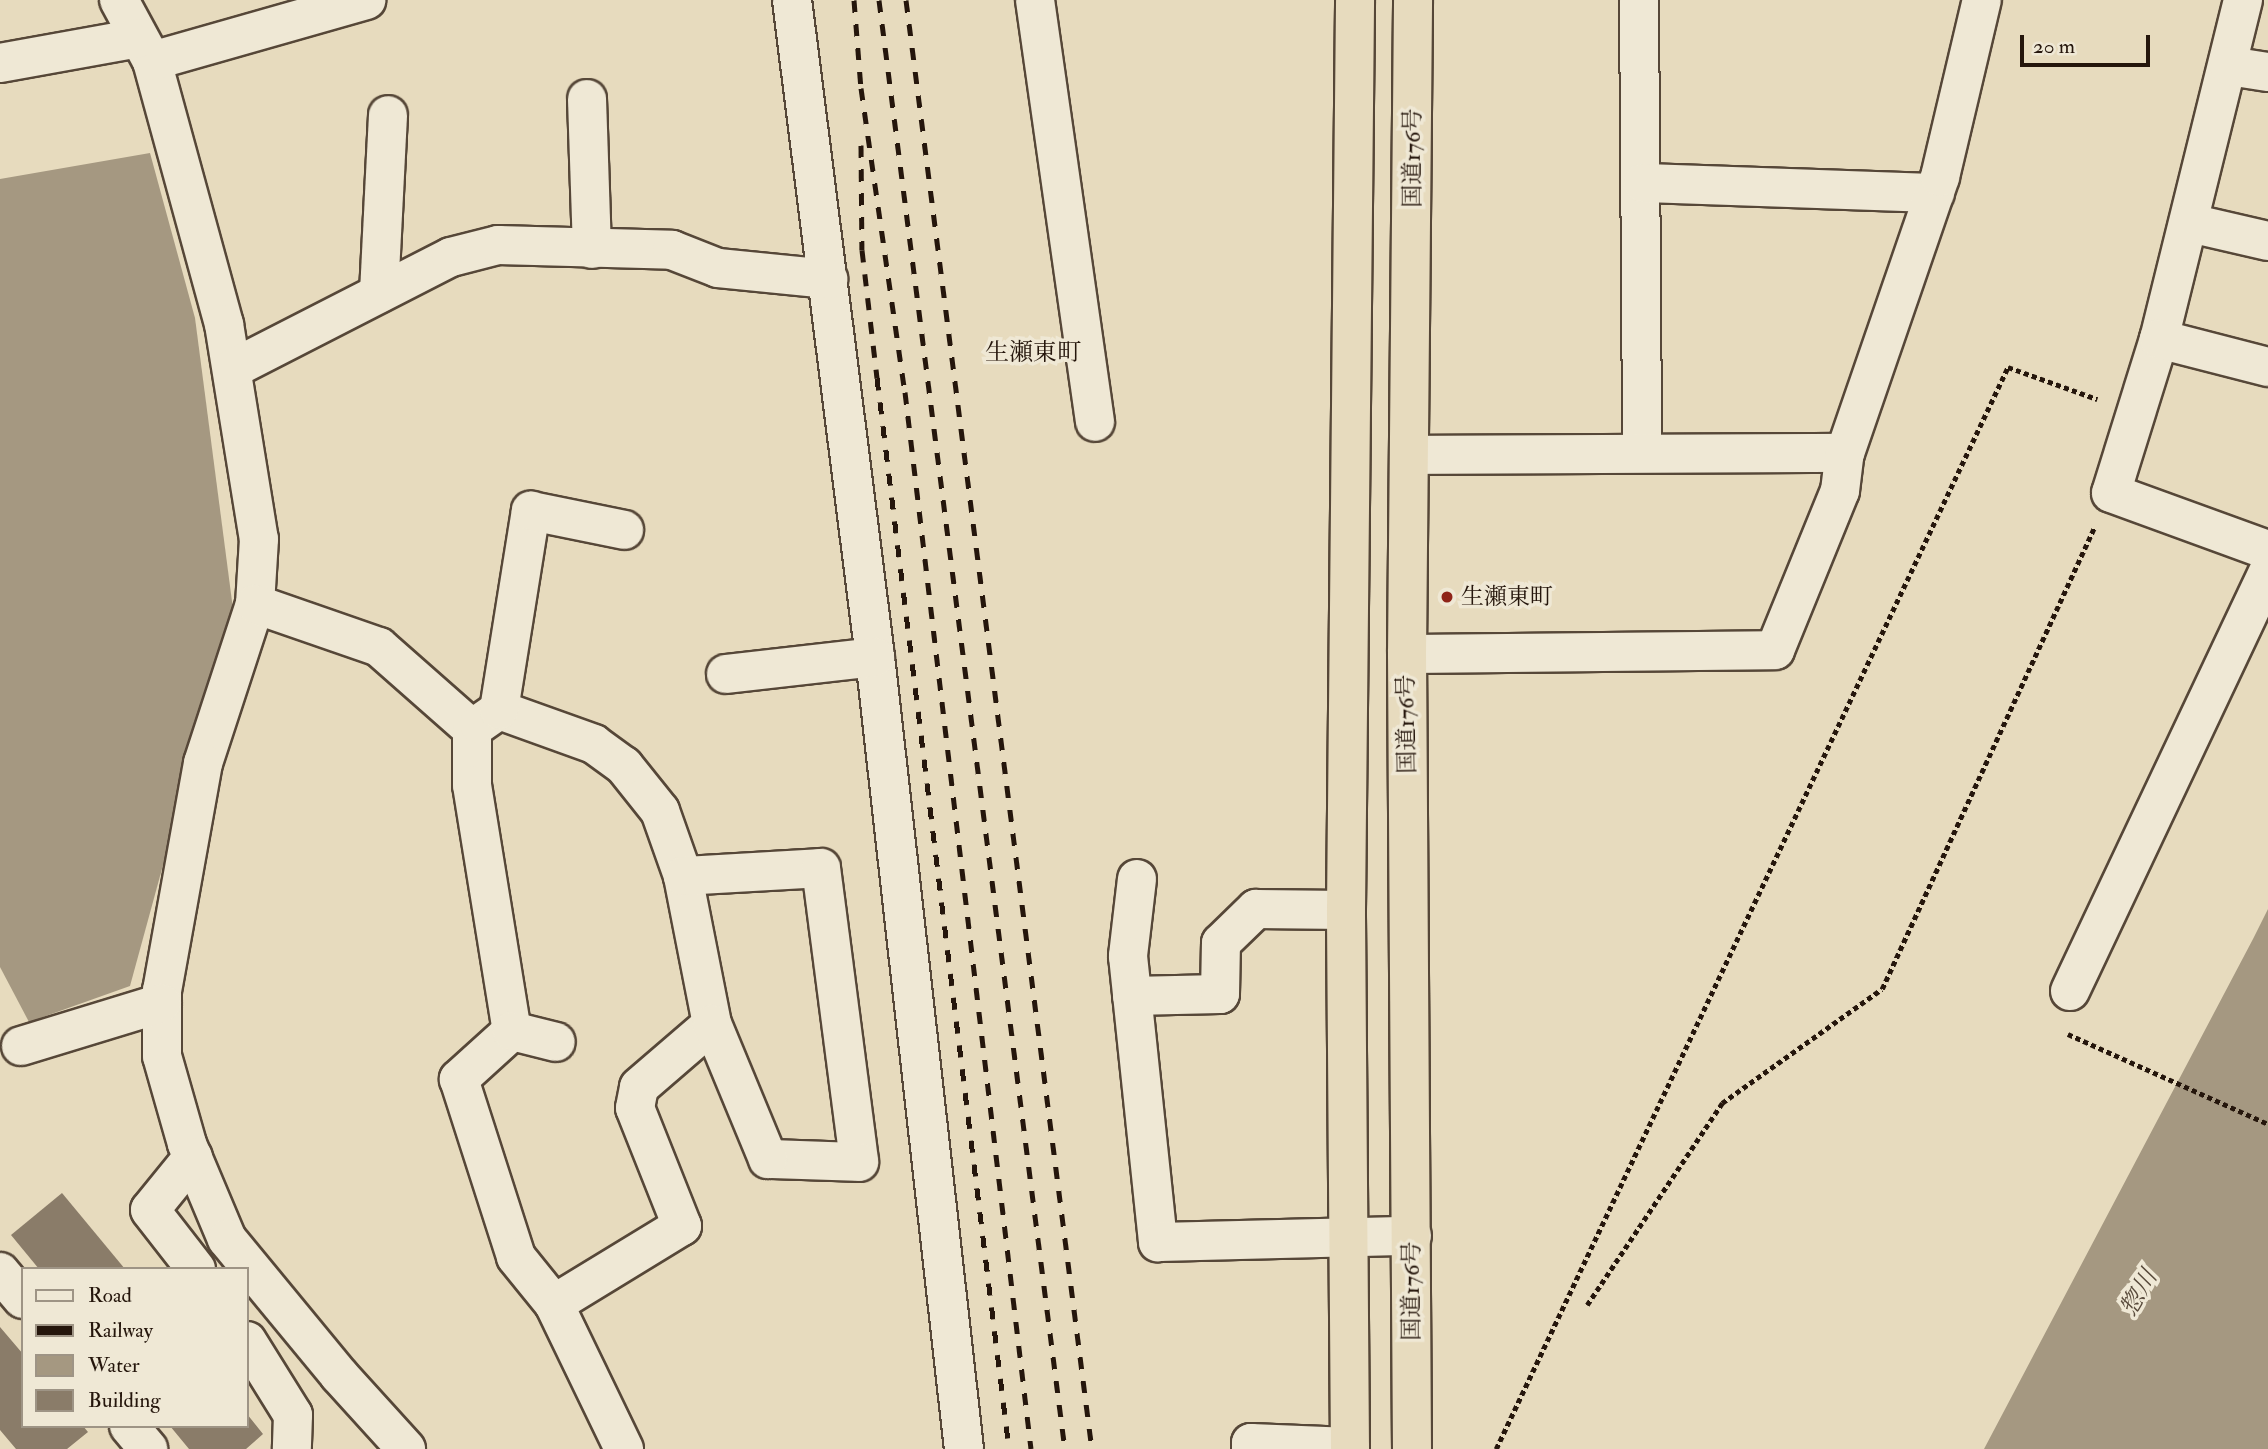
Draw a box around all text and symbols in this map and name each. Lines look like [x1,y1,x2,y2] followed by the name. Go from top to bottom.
[2023,21,2152,65] scale bar
[2033,33,2075,60] text: 20 m
[1399,108,1427,208] street label: 国道176号
[985,339,1081,367] district label: 生瀬東町
[1461,583,1553,611] place label: 生瀬東町
[1439,589,1455,605] marker: 生瀬東町
[1392,674,1422,774] street label: 国道176号
[1398,1241,1426,1341] street label: 国道176号
[2115,1265,2163,1321] water label: 惣川
[21,1267,248,1428] legend
[88,1282,132,1309] text: Road
[88,1317,153,1344] text: Railway
[88,1352,140,1379] text: Water
[88,1387,161,1414] text: Building

